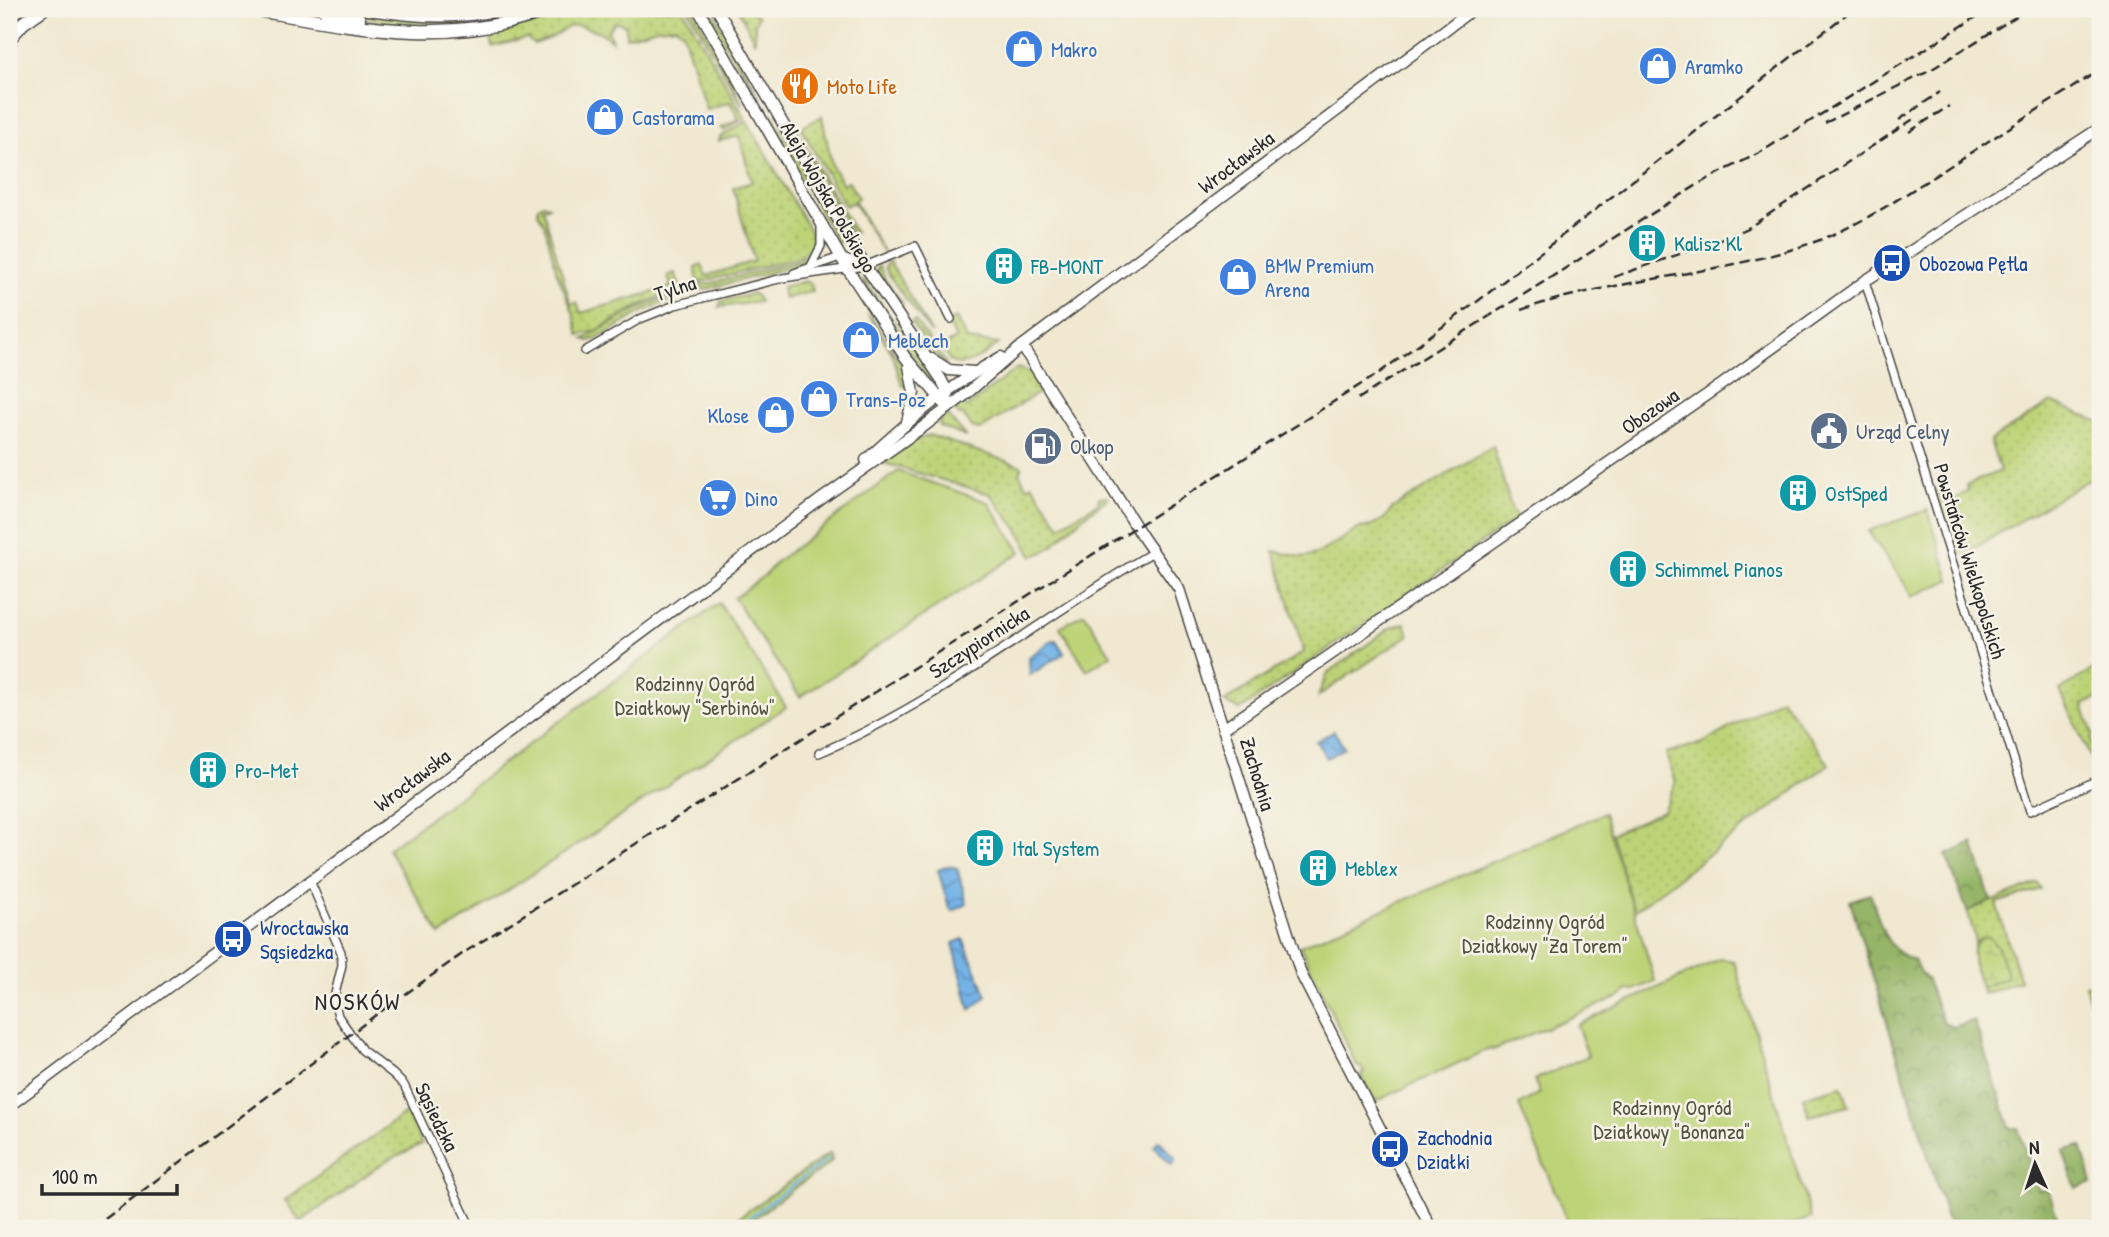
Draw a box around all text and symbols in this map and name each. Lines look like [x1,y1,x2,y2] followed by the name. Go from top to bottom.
[1003,28,1045,70] shop icon: Makro
[1051,35,1097,64] place label: Makro
[1637,45,1679,87] shop icon: Aramko
[1685,52,1743,81] place label: Aramko
[779,65,821,107] restaurant icon: Moto Life
[827,72,897,101] place label: Moto Life
[584,96,626,138] shop icon: Castorama
[632,103,714,132] place label: Castorama
[774,116,884,278] street label: Aleja Wojska Polskiego
[1192,124,1280,200] street label: Wrocławska
[1626,222,1668,264] building icon: Kalisz Kl
[1674,229,1742,258] place label: Kalisz Kl
[1871,242,1913,284] bus stop icon: Obozowa Pętla
[983,245,1025,287] building icon: FB-MONT
[1919,249,2028,278] place label: Obozowa Pętla
[1265,251,1374,304] place label: BMW Premium Arena
[1030,252,1104,281] place label: FB-MONT
[1217,256,1259,298] shop icon: BMW Premium Arena
[651,268,699,308] street label: Tylna
[840,319,882,361] shop icon: Meblech
[888,326,949,355] place label: Meblech
[798,378,840,420] shop icon: Trans-Poz
[1615,381,1685,441] street label: Obozowa
[846,385,926,414] place label: Trans-Poz
[755,394,797,436] shop icon: Klose
[708,401,749,430] place label: Klose
[1808,410,1850,452] public building icon: Urząd Celny
[1856,417,1950,446] place label: Urząd Celny
[1022,425,1064,467] fuel station icon: Olkop
[1070,432,1113,461] place label: Olkop
[1926,460,2014,662] street label: Powstańców Wielkopolskich
[1777,472,1819,514] building icon: OstSped
[697,477,739,519] supermarket icon: Dino
[1825,479,1887,508] place label: OstSped
[745,484,778,513] place label: Dino
[1607,548,1649,590] building icon: Schimmel Pianos
[1655,555,1783,584] place label: Schimmel Pianos
[923,599,1035,685] street label: Szczypiornicka
[615,669,775,722] park label: Rodzinny Ogród Działkowy "Serbinów"
[1233,734,1283,814] street label: Zachodnia
[368,742,456,818] street label: Wrocławska
[187,749,229,791] building icon: Pro-Met
[235,756,299,785] place label: Pro-Met
[964,827,1006,869] building icon: Ital System
[1012,834,1099,863] place label: Ital System
[1297,847,1339,889] building icon: Meblex
[1345,854,1398,883] place label: Meblex
[1462,907,1628,960] park label: Rodzinny Ogród Działkowy "Za Torem"
[260,913,349,966] place label: Wrocławska Sąsiedzka
[212,918,254,960] bus stop icon: Wrocławska Sąsiedzka
[315,986,401,1017] district label: NOSKÓW
[408,1078,466,1156] street label: Sąsiedzka
[1594,1093,1750,1146] park label: Rodzinny Ogród Działkowy "Bonanza"
[1417,1123,1492,1176] place label: Zachodnia Działki
[1369,1128,1411,1170] bus stop icon: Zachodnia Działki
[2000,1128,2070,1198] north arrow
[2028,1134,2040,1160] text: N
[42,1153,177,1197] scale bar
[52,1162,98,1191] text: 100 m

